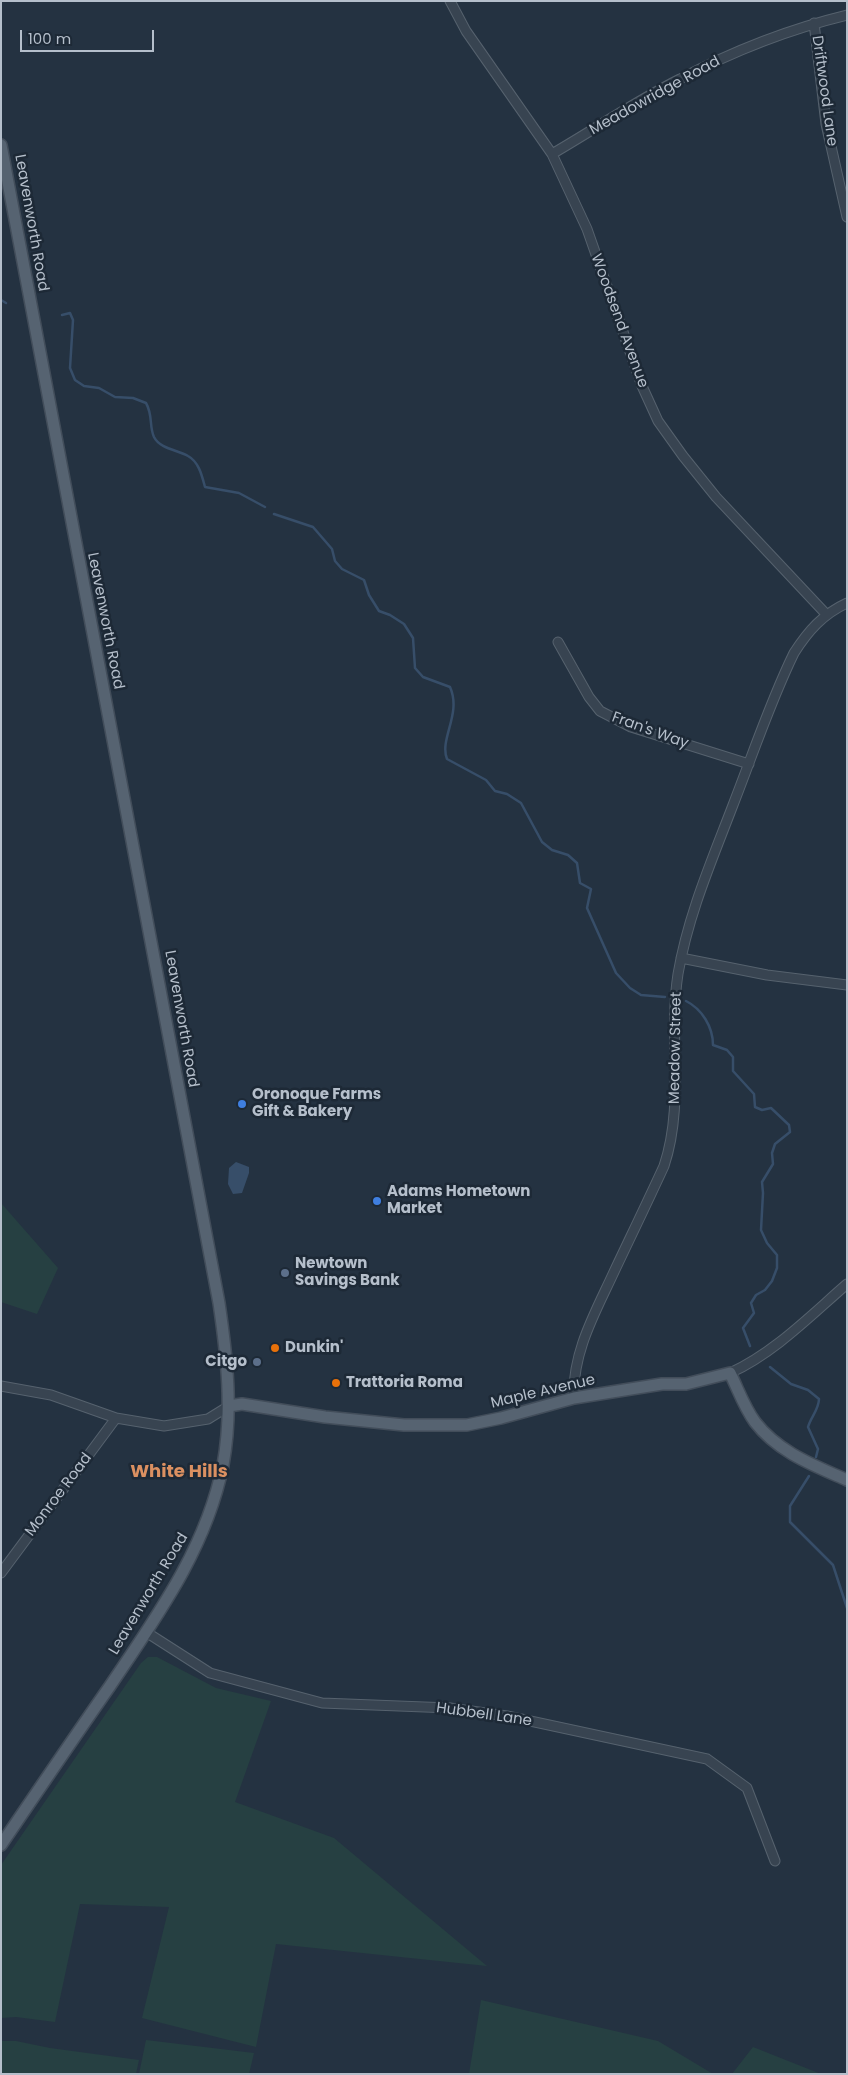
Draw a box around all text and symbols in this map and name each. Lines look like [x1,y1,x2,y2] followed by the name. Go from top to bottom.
[22,20,156,52] scale bar
[28,28,71,49] text: 100 m
[807,35,841,147] street label: Driftwood Lane
[587,53,723,139] street label: Meadowridge Road
[10,153,52,293] street label: Leavenworth Road
[586,252,652,390] street label: Woodsend Avenue
[83,551,127,691] street label: Leavenworth Road
[609,709,691,753] street label: Fran's Way
[160,949,202,1089] street label: Leavenworth Road
[666,992,686,1104] street label: Meadow Street
[252,1086,381,1121] place label: Oronoque Farms Gift & Bakery
[236,1098,248,1110] marker: Oronoque Farms Gift & Bakery
[387,1183,530,1218] place label: Adams Hometown Market
[371,1195,383,1207] marker: Adams Hometown Market
[295,1255,400,1290] place label: Newtown Savings Bank
[279,1267,291,1279] marker: Newtown Savings Bank
[285,1339,343,1357] place label: Dunkin'
[269,1342,281,1354] marker: Dunkin'
[205,1353,247,1371] place label: Citgo
[251,1356,263,1368] marker: Citgo
[489,1371,597,1413] street label: Maple Avenue
[346,1374,463,1392] place label: Trattoria Roma
[330,1377,342,1389] marker: Trattoria Roma
[22,1450,96,1540] street label: Monroe Road
[130,1461,228,1483] district label: White Hills
[106,1530,192,1658] street label: Leavenworth Road
[435,1699,533,1731] street label: Hubbell Lane

